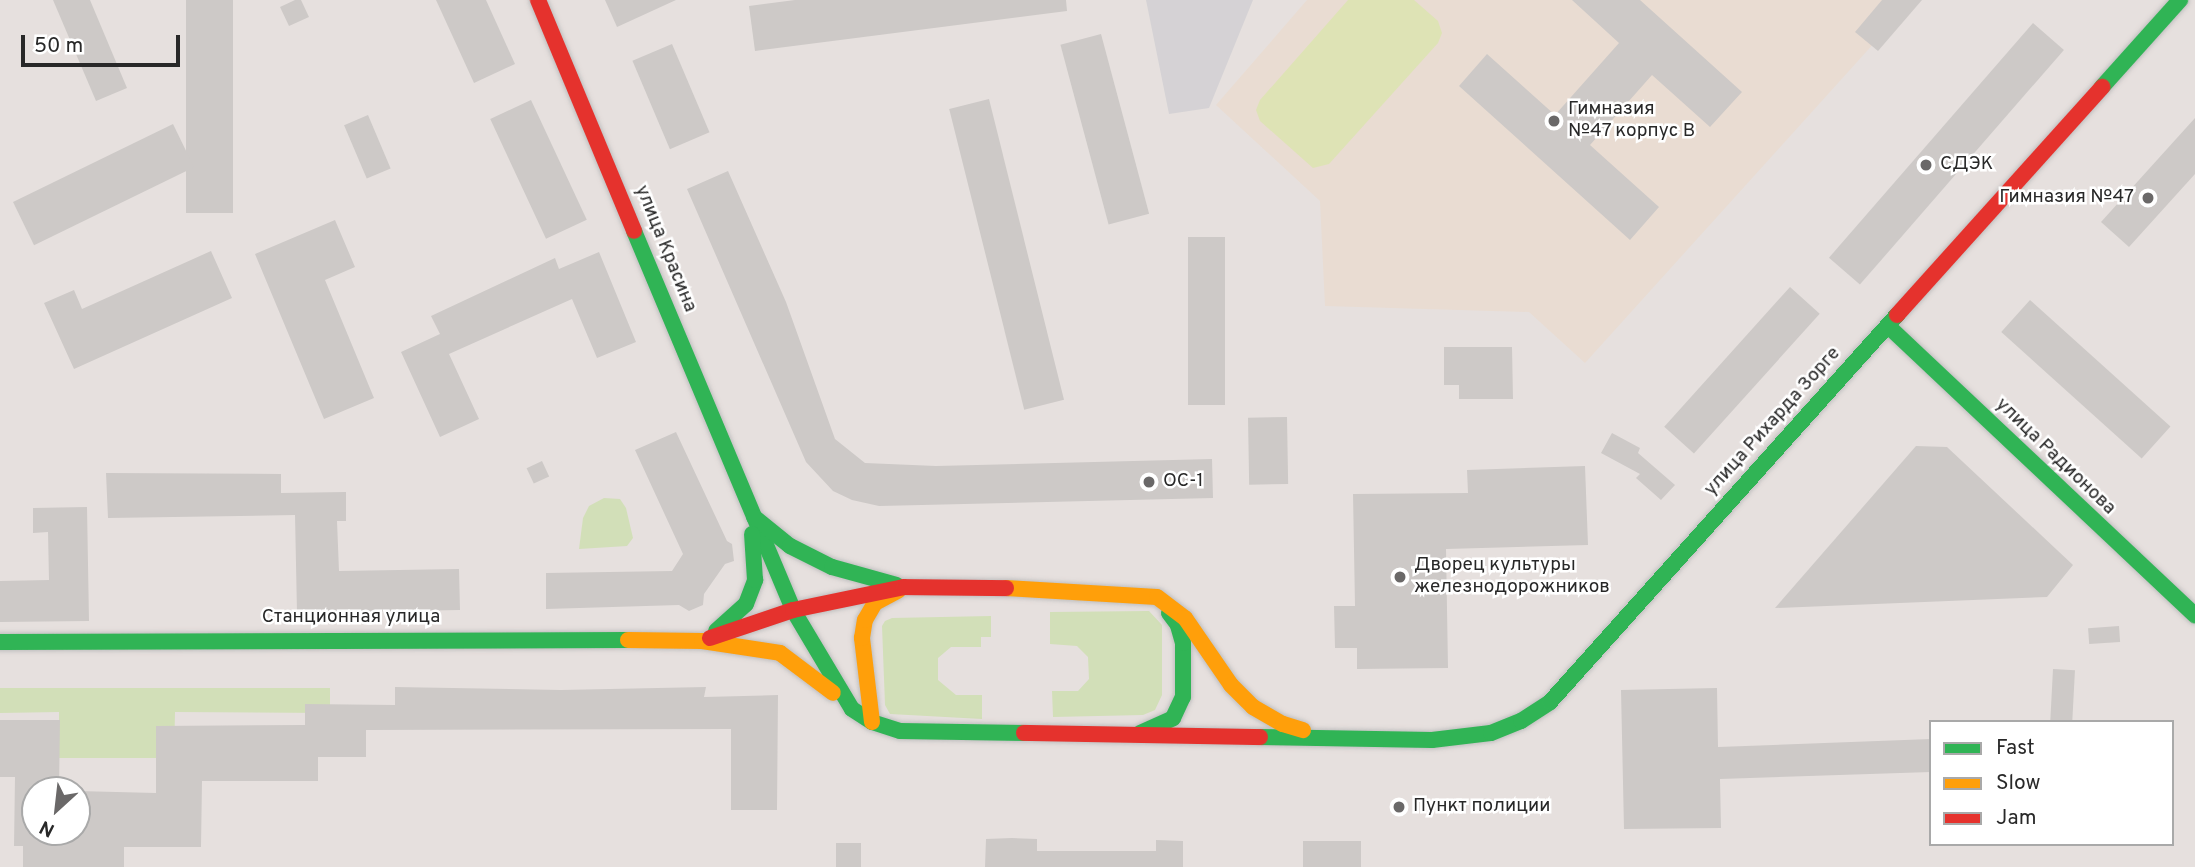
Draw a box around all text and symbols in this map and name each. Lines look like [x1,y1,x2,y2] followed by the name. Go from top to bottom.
[24,21,184,65] scale bar
[34,33,83,60] text: 50 m
[1568,99,1696,143] place label: Гимназия №47 корпус В
[1546,113,1562,129] marker: Гимназия №47 корпус В
[1940,154,1993,176] place label: СДЭК
[1918,157,1934,173] marker: СДЭК
[629,182,701,316] street label: улица Красина
[1999,187,2134,209] place label: Гимназия №47
[2140,190,2156,206] marker: Гимназия №47
[1700,343,1846,501] street label: улица Рихарда Зорге
[1990,394,2120,520] street label: улица Радионова
[1163,471,1204,493] place label: ОС-1
[1141,474,1157,490] marker: ОС-1
[1414,555,1610,599] place label: Дворец культуры железнодорожников
[1392,569,1408,585] marker: Дворец культуры железнодорожников
[262,607,440,629] street label: Станционная улица
[1929,720,2174,846] legend
[1996,735,2035,762] text: Fast
[1996,770,2041,797] text: Slow
[21,776,91,846] north arrow
[1413,796,1551,818] place label: Пункт полиции
[1391,799,1407,815] marker: Пункт полиции
[1996,805,2037,832] text: Jam
[36,814,59,842] text: N

